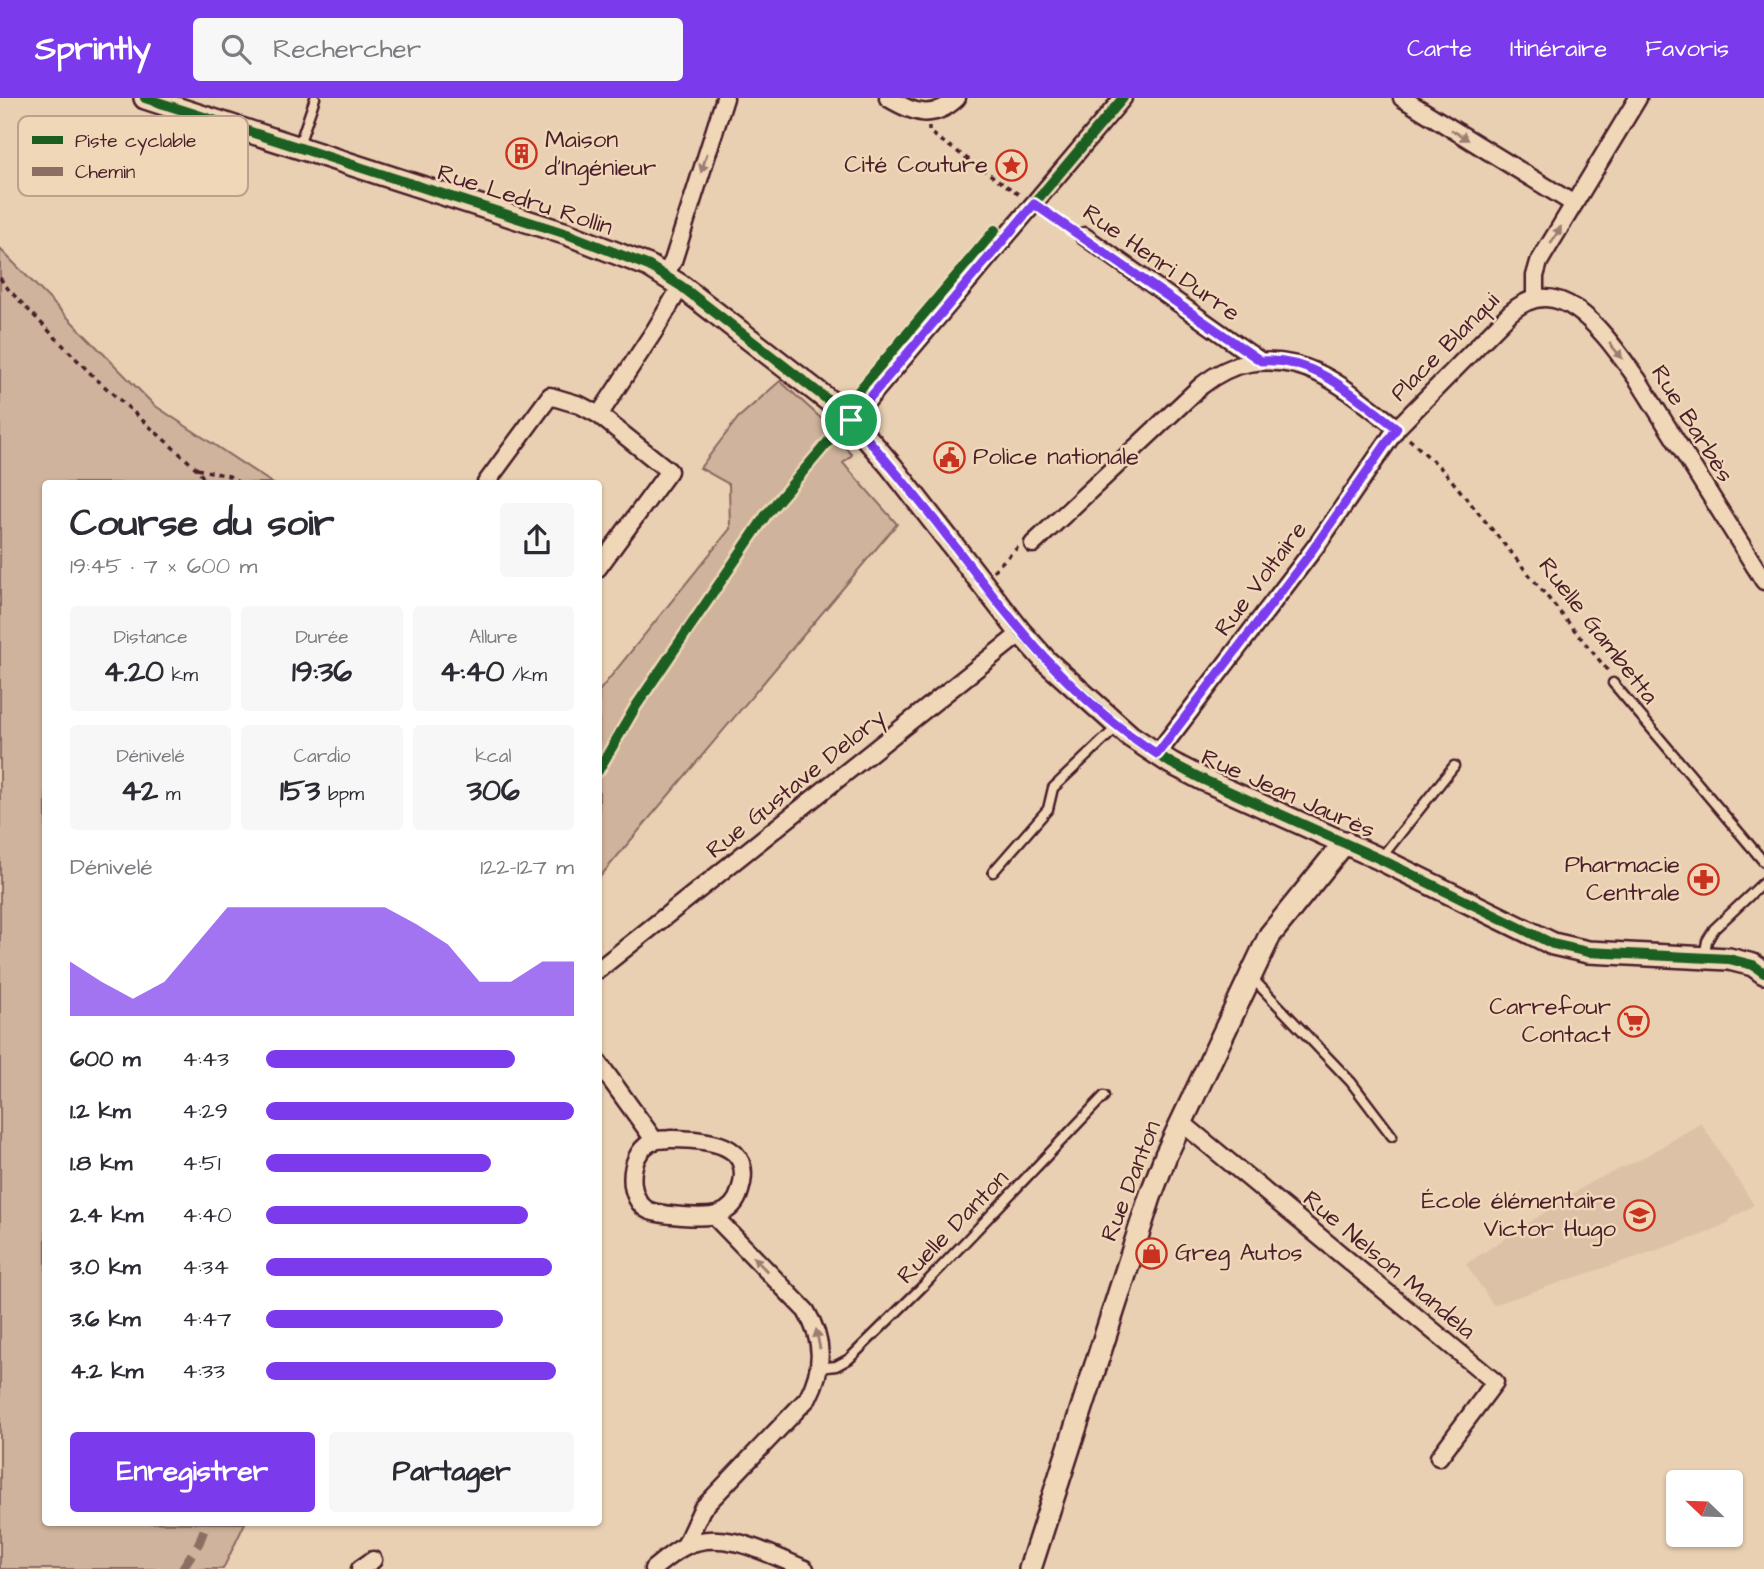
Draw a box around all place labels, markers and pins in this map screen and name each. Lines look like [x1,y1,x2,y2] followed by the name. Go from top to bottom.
[545,123,656,186] place label: Maison d'Ingénieur
[505,137,539,171] building icon: Maison d'Ingénieur
[844,148,988,182] place label: Cité Couture
[994,148,1028,182] place icon: Cité Couture
[821,390,881,450] pin
[933,440,967,474] public building icon: Police nationale
[973,440,1139,474] place label: Police nationale
[1565,848,1680,910] place label: Pharmacie Centrale
[1686,862,1720,896] pharmacy icon: Pharmacie Centrale
[1489,990,1611,1052] place label: Carrefour Contact
[1617,1004,1651,1038] supermarket icon: Carrefour Contact
[1422,1184,1617,1247] place label: École élémentaire Victor Hugo
[1622,1198,1656,1232] school or university icon: École élémentaire Victor Hugo
[1135,1236,1169,1270] shop icon: Greg Autos
[1175,1236,1303,1271] place label: Greg Autos

